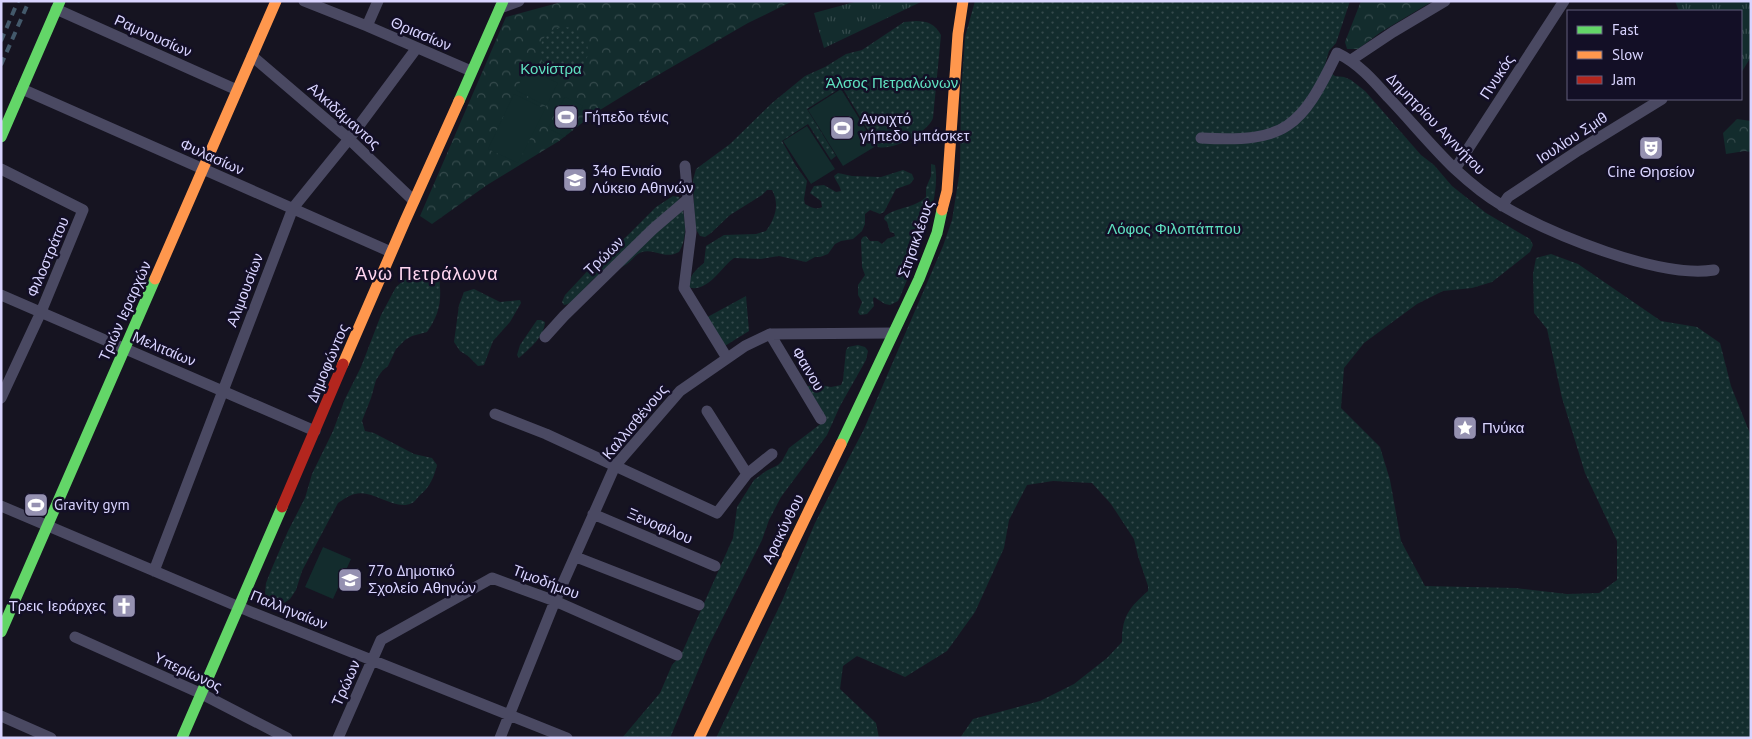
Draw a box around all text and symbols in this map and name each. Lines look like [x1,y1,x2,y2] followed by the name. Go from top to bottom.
[112,10,195,61] street label: Ραμνουσίων
[1567,10,1742,100] legend
[388,12,454,55] street label: Θριασίων
[1612,20,1639,39] text: Fast
[1612,45,1643,64] text: Slow
[1475,51,1518,103] street label: Πνυκός
[520,59,582,78] park label: Κονίστρα
[1383,69,1490,178] street label: Δημητρίου Αιγινήτου
[1611,70,1636,89] text: Jam
[826,73,958,92] park label: Άλσος Πετραλώνων
[304,78,385,153] street label: Αλκιδάμαντος
[553,104,579,130] sports icon: Γήπεδο τένις
[584,107,669,126] place label: Γήπεδο τένις
[1532,107,1611,168] street label: Ιουλίου Σμιθ
[860,109,970,145] place label: Ανοιχτό γήπεδο μπάσκετ
[829,115,855,141] sports icon: Ανοιχτό γήπεδο μπάσκετ
[177,134,247,179] street label: Φυλασίων
[1638,135,1664,161] theatre icon: Cine Θησείον
[592,161,694,197] place label: 34ο Ενιαίο Λύκειο Αθηνών
[1607,162,1695,181] place label: Cine Θησείον
[562,167,588,193] school or university icon: 34ο Ενιαίο Λύκειο Αθηνών
[893,198,938,280] street label: Στησικλέους
[22,214,73,300] street label: Φιλοστράτου
[1107,219,1241,238] park label: Λόφος Φιλοπάππου
[580,232,628,279] street label: Τρώων
[222,250,267,329] street label: Αλιμουσίων
[94,258,155,364] street label: Τριών Ιεραρχών
[355,262,499,285] district label: Άνω Πετράλωνα
[302,321,353,405] street label: Δημοφώντος
[130,327,199,370] street label: Μελιταίων
[788,343,829,394] street label: Φαινου
[598,380,672,463] street label: Καλλισθένους
[1452,415,1478,441] place icon: Πνύκα
[1482,418,1525,437] place label: Πνύκα
[758,491,808,567] street label: Αρακύνθου
[23,492,49,518] sports icon: Gravity gym
[54,495,130,514] place label: Gravity gym
[625,503,696,548] street label: Ξενοφίλου
[510,560,582,603] street label: Τιμοδήμου
[368,561,476,597] place label: 77ο Δημοτικό Σχολείο Αθηνών
[337,567,363,593] school or university icon: 77ο Δημοτικό Σχολείο Αθηνών
[248,585,331,634] street label: Παλληναίων
[111,593,137,619] church icon: Τρεις Ιεράρχες
[9,596,106,615] place label: Τρεις Ιεράρχες
[151,647,225,696] street label: Υπερίωνος
[327,657,364,709] street label: Τρώων

